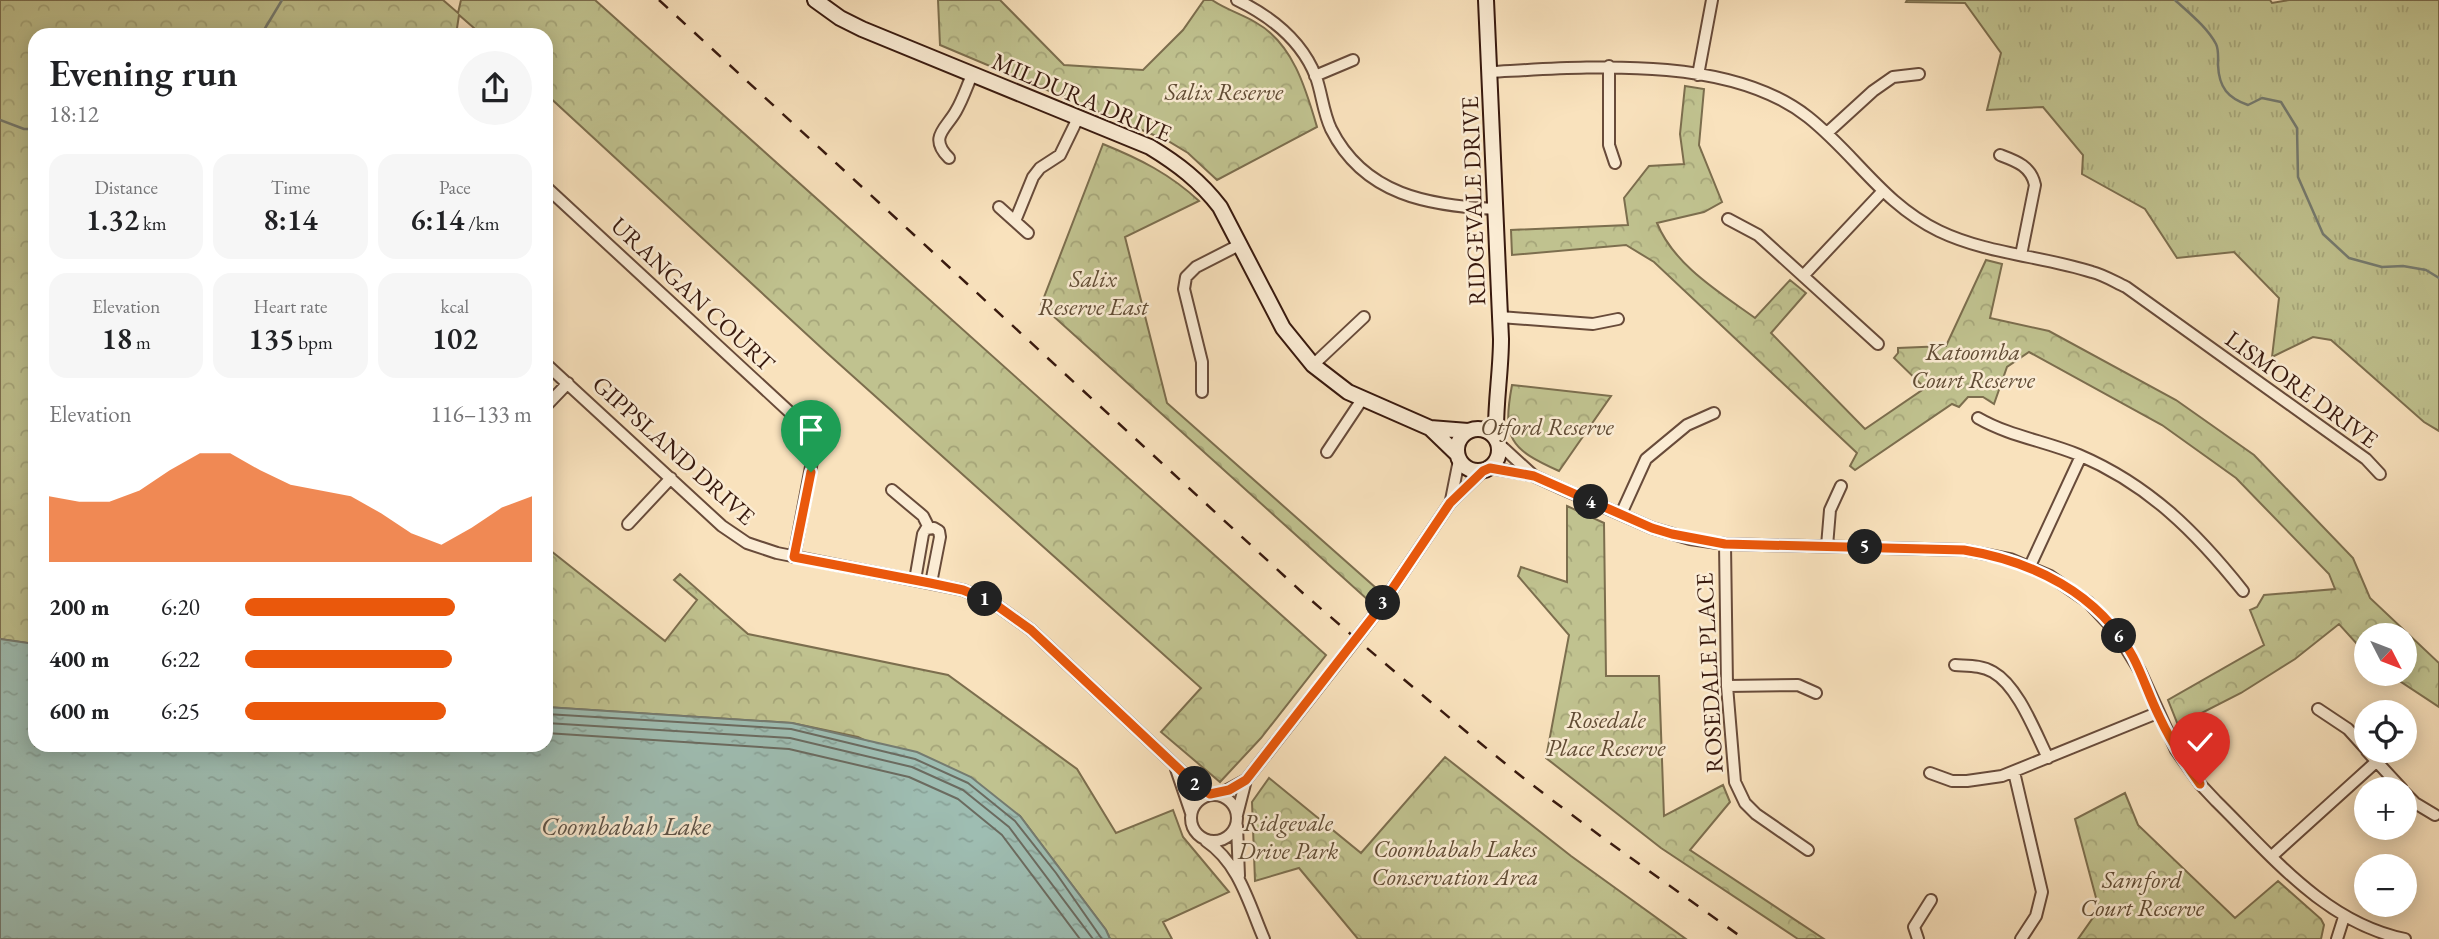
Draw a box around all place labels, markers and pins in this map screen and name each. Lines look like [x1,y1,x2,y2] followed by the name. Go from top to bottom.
[781,400,841,472] pin
[1574,484,1608,520] pin: 4
[1848,530,1882,564] pin: 5
[968,582,1002,616] pin: 1
[1366,586,1400,620] pin: 3
[2102,618,2136,654] pin: 6
[2170,712,2230,784] pin
[1178,766,1212,802] pin: 2

